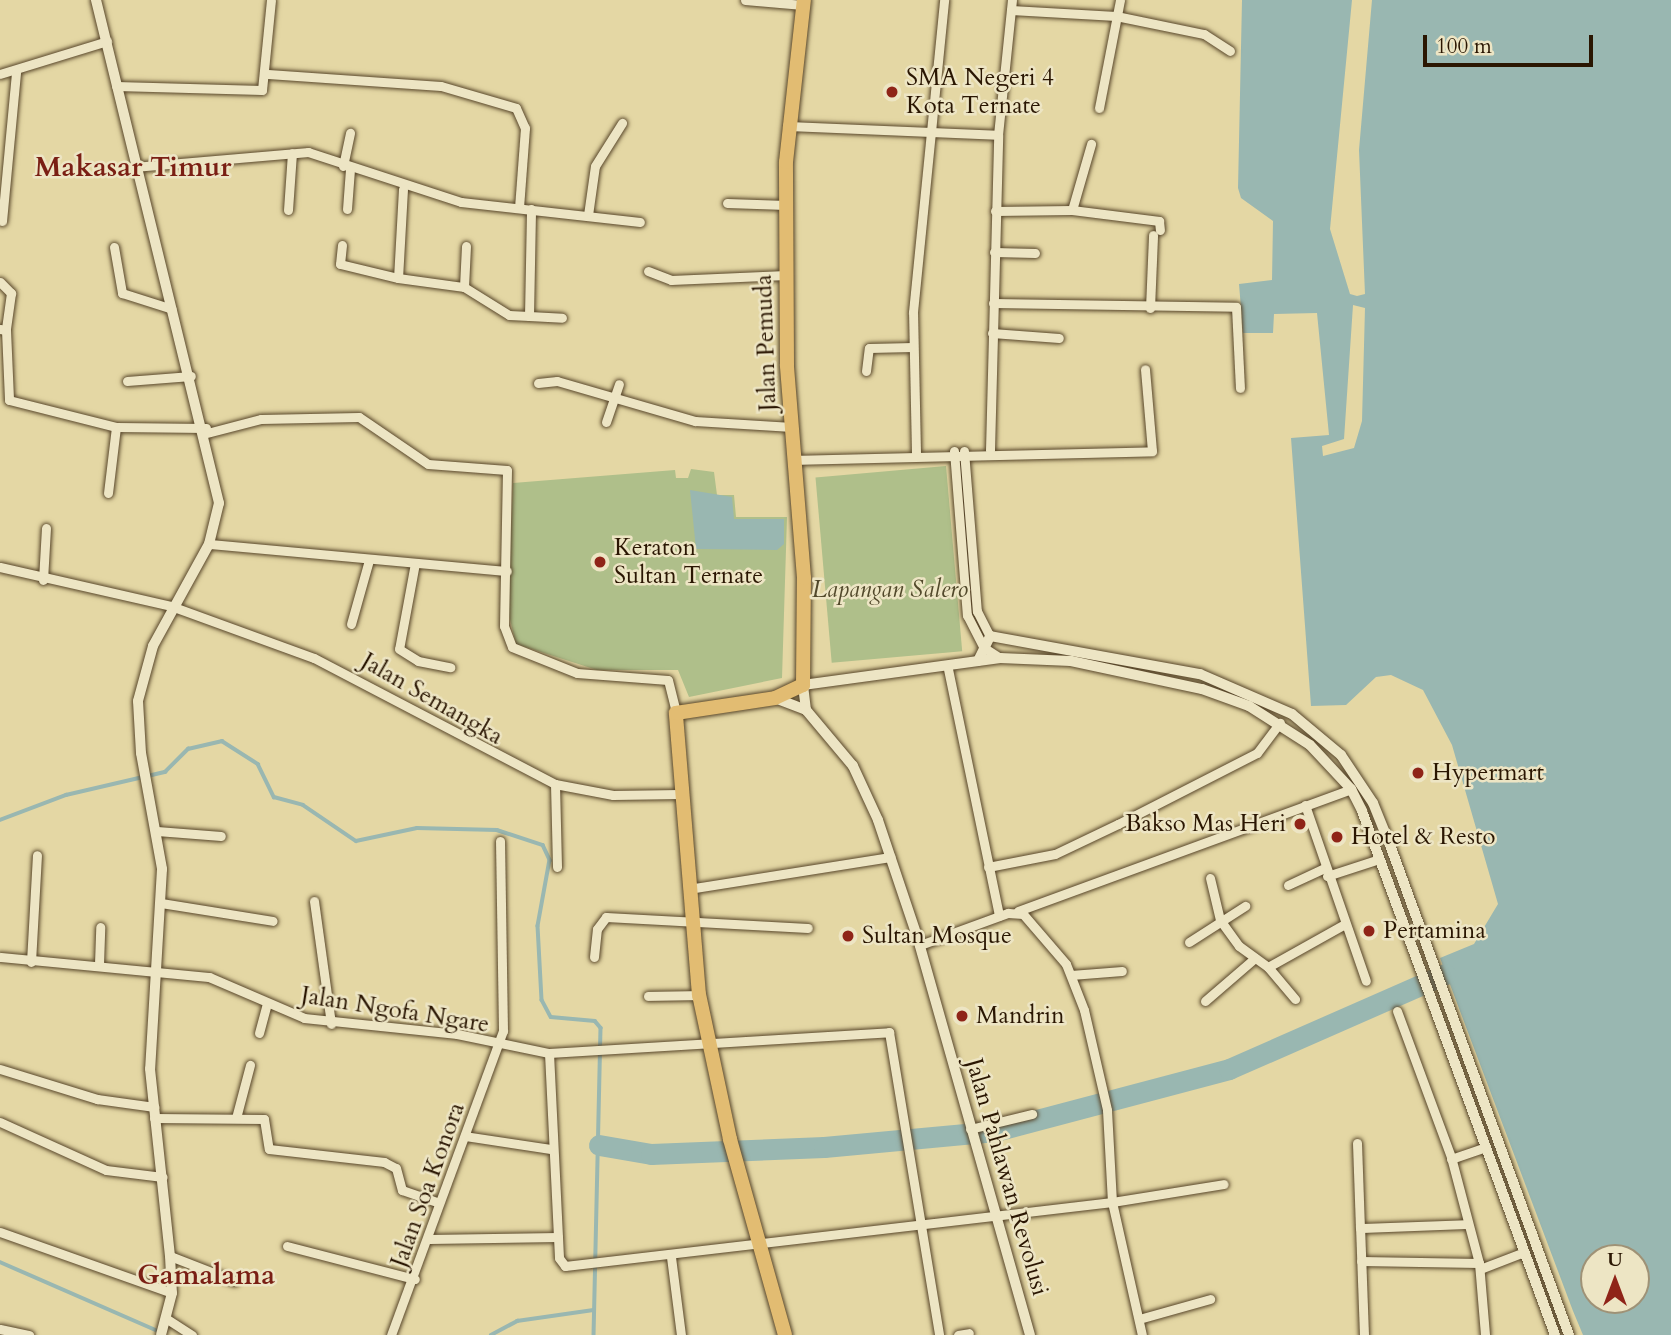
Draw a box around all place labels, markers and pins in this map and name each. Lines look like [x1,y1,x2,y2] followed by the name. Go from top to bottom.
[906,64,1054,120] place label: SMA Negeri 4 Kota Ternate
[884,84,900,100] marker: SMA Negeri 4 Kota Ternate
[614,534,763,590] place label: Keraton Sultan Ternate
[592,554,608,570] marker: Keraton Sultan Ternate
[1432,759,1544,787] place label: Hypermart
[1410,765,1426,781] marker: Hypermart
[1125,810,1286,838] place label: Bakso Mas Heri
[1292,816,1308,832] marker: Bakso Mas Heri
[1351,823,1495,851] place label: Hotel & Resto
[1329,829,1345,845] marker: Hotel & Resto
[1383,917,1486,945] place label: Pertamina
[862,922,1012,950] place label: Sultan Mosque
[1361,923,1377,939] marker: Pertamina
[840,928,856,944] marker: Sultan Mosque
[976,1002,1065,1030] place label: Mandrin
[954,1008,970,1024] marker: Mandrin

